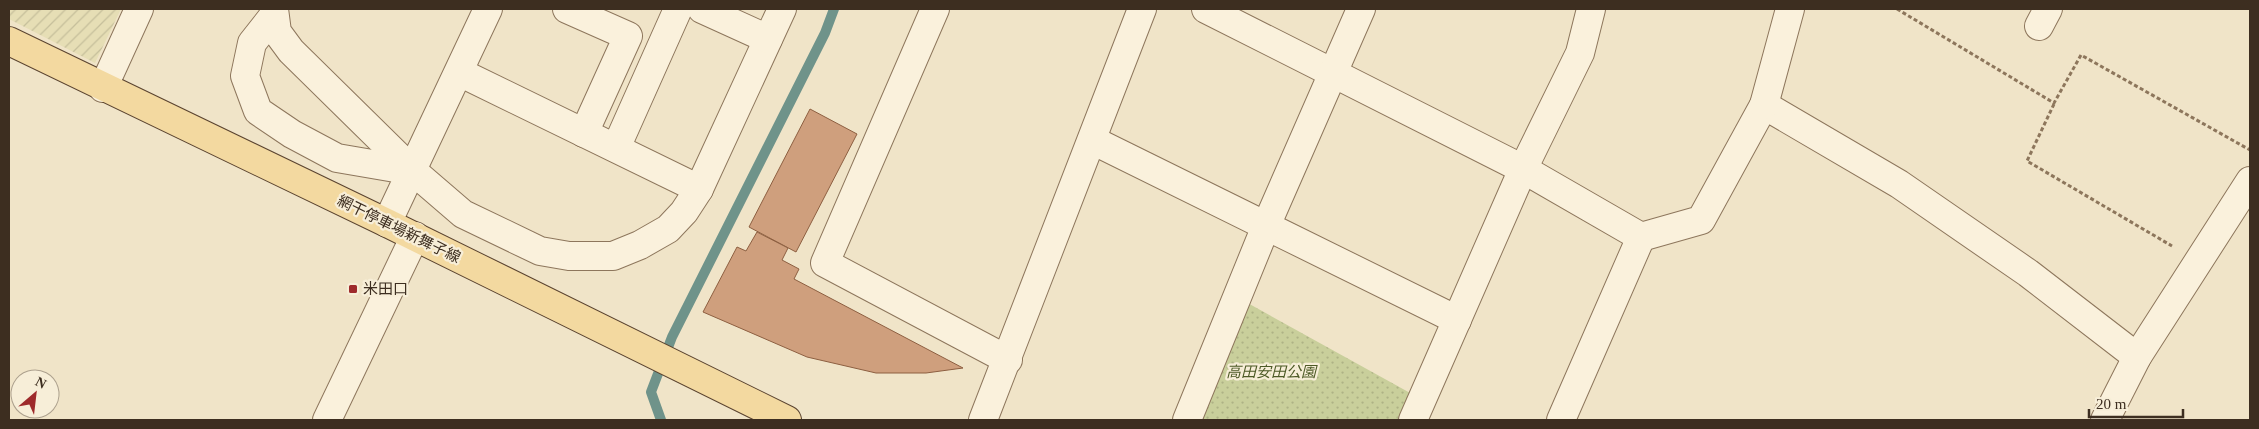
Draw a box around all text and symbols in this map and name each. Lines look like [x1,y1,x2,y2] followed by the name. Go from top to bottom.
[335,192,463,266] street label: 網干停車場新舞子線
[363,281,408,297] place label: 米田口
[347,283,359,295] marker: 米田口
[1226,364,1318,380] park label: 高田安田公園
[10,369,60,419] north arrow
[33,374,49,392] text: N
[2089,386,2183,418] scale bar
[2096,396,2127,412] text: 20 m

